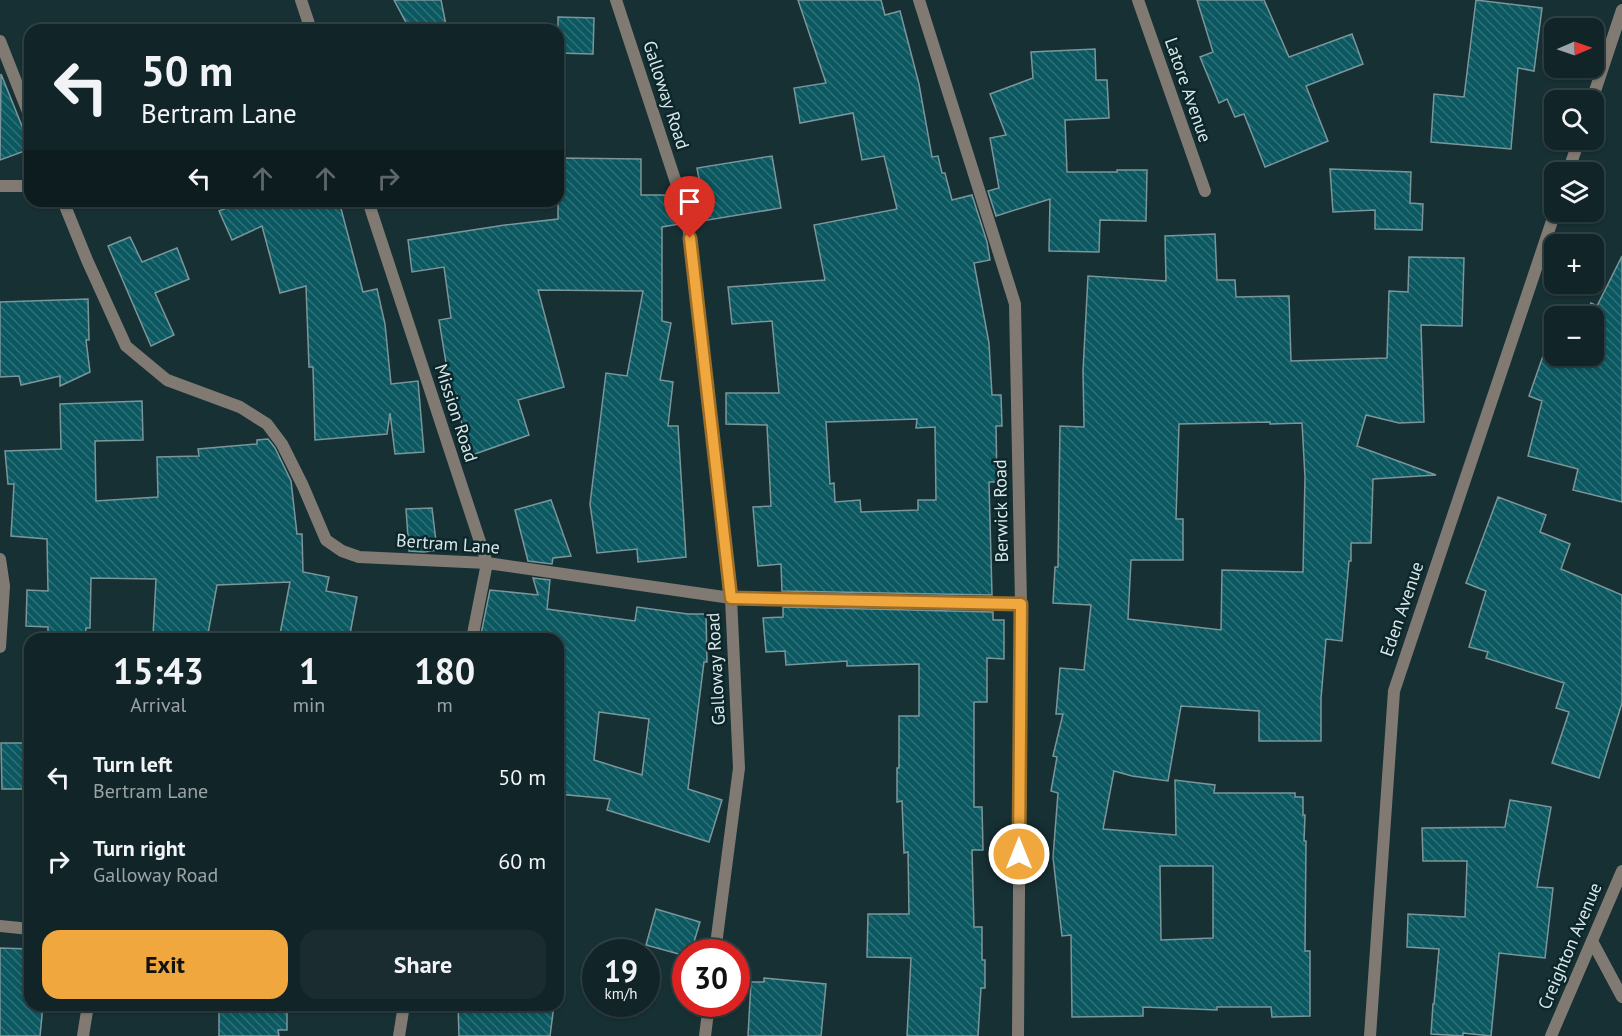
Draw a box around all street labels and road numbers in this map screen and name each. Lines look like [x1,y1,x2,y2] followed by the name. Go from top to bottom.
[1160,34,1217,145] street label: Latore Avenue
[638,38,695,152] street label: Galloway Road
[430,361,483,465] street label: Mission Road
[988,459,1013,563] street label: Berwick Road
[395,528,501,559] street label: Bertram Lane
[1375,558,1428,659] street label: Eden Avenue
[701,612,730,726] street label: Galloway Road
[1532,879,1607,1013] street label: Creighton Avenue

